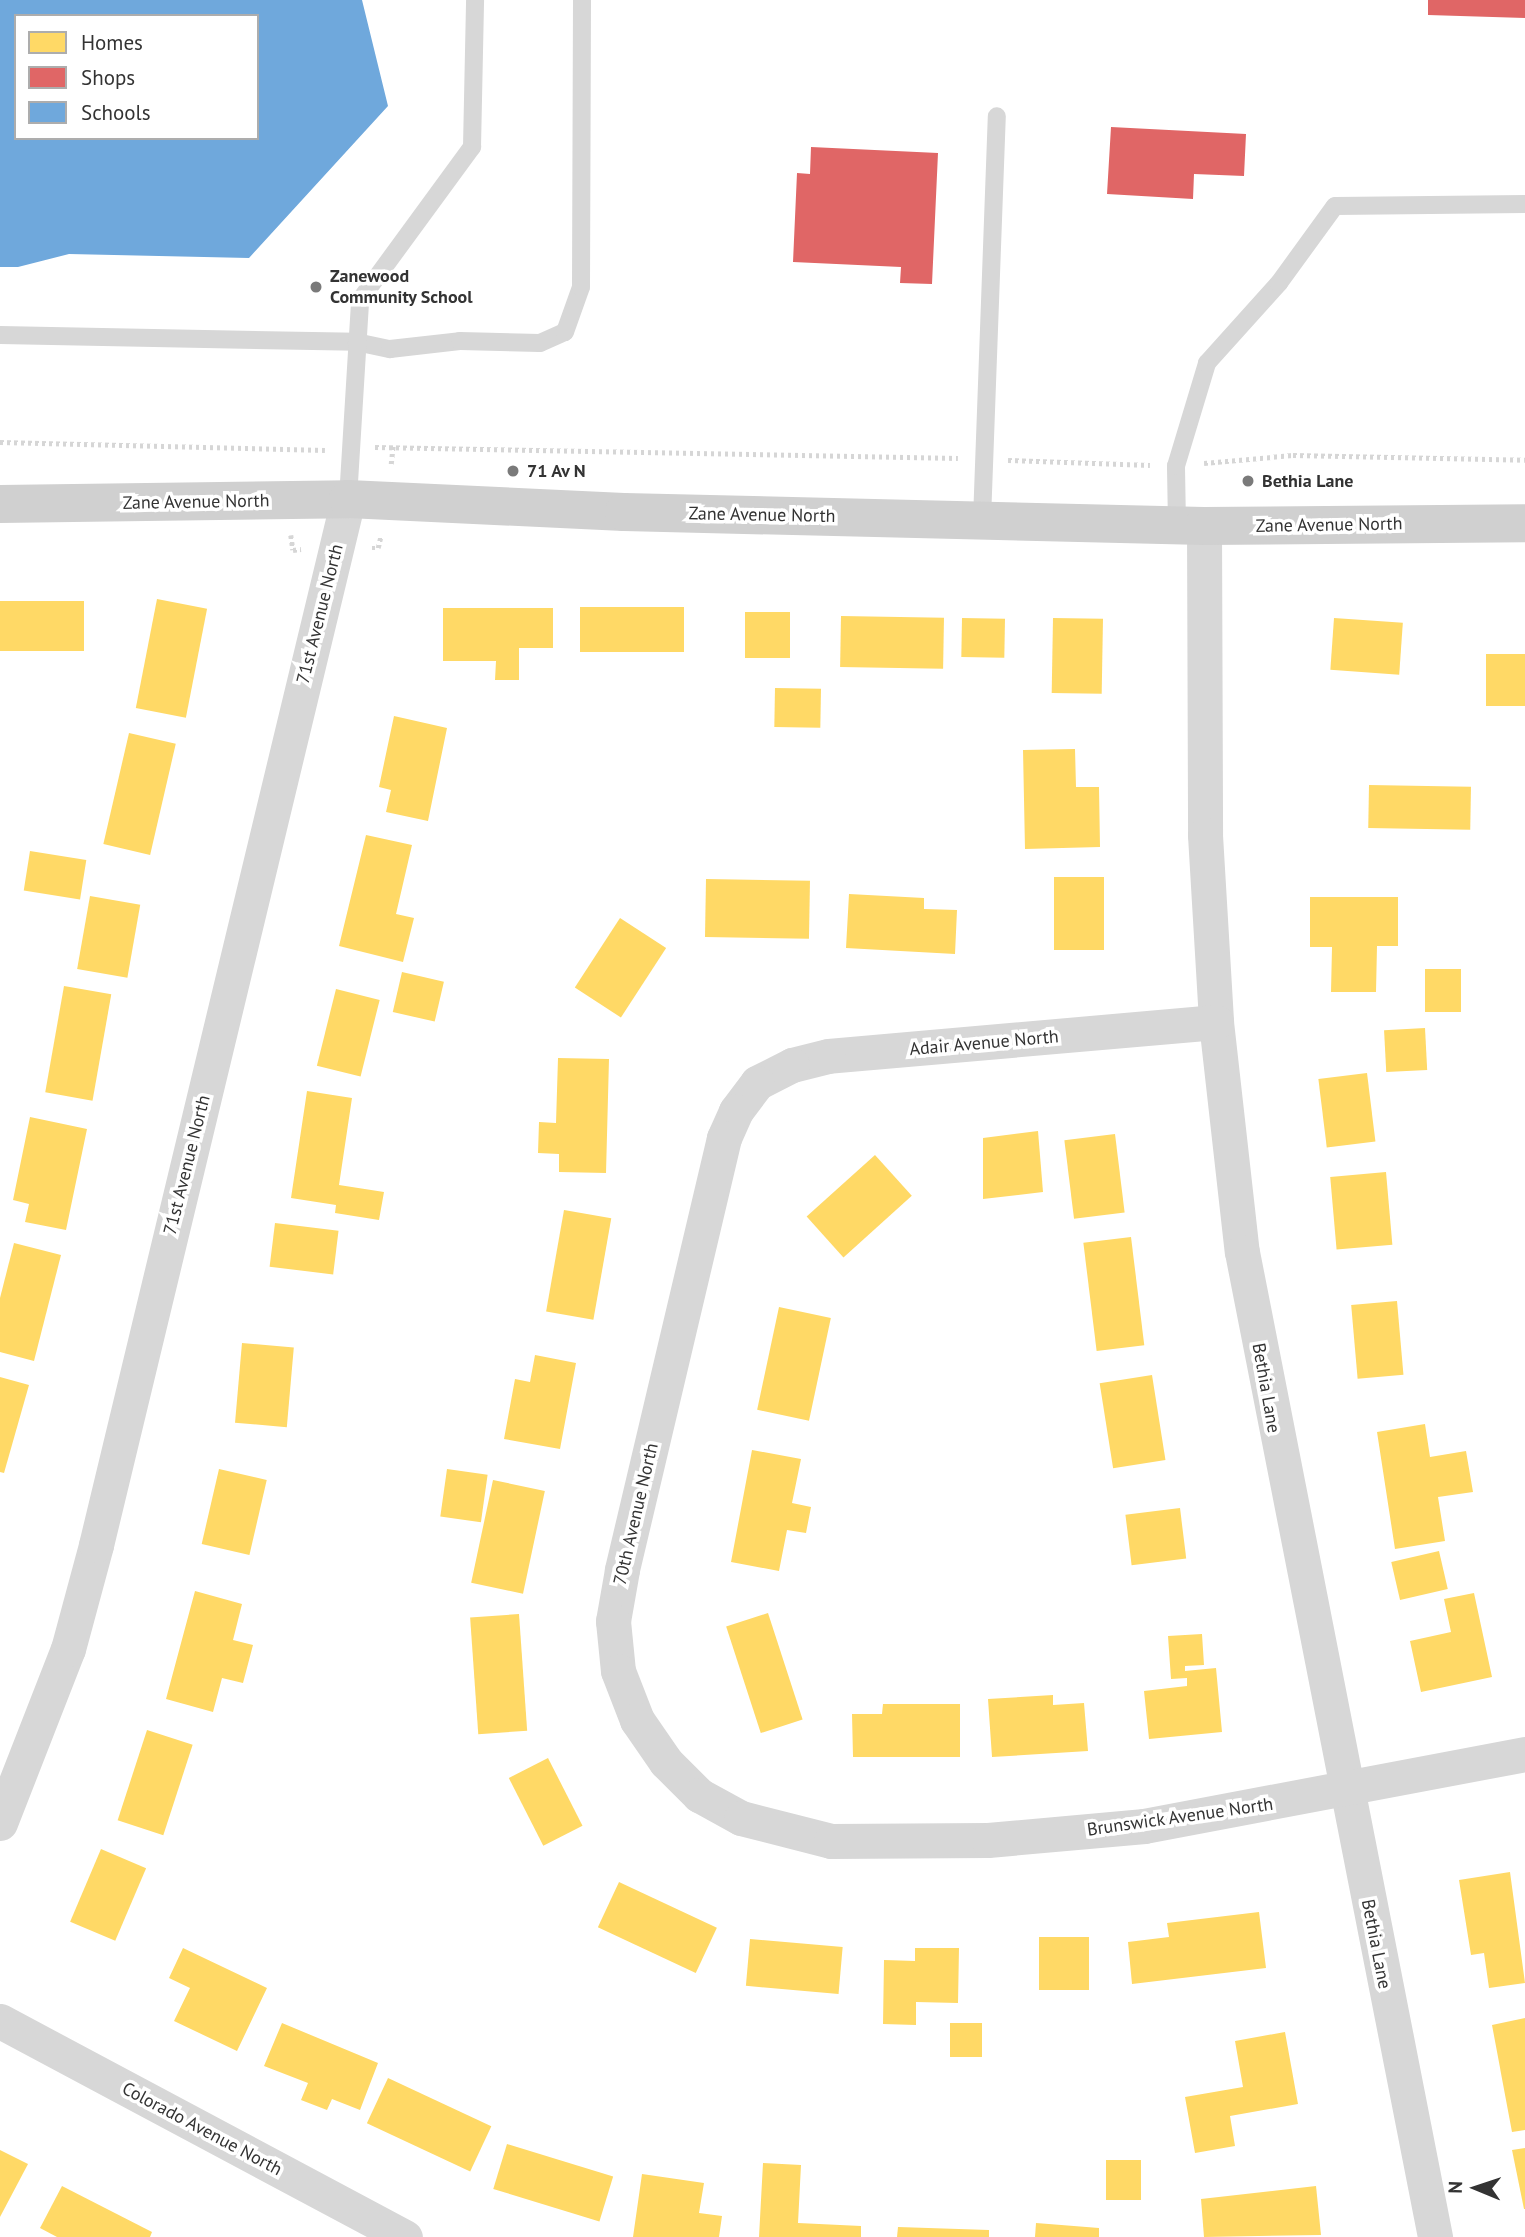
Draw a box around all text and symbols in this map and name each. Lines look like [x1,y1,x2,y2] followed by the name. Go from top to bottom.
[14,14,259,140] legend
[81,29,143,56] text: Homes
[81,64,135,91] text: Shops
[81,99,151,126] text: Schools
[330,266,473,308] place label: Zanewood Community School
[308,279,324,295] marker: Zanewood Community School
[527,460,587,482] place label: 71 Av N
[505,463,521,479] marker: 71 Av N
[1262,470,1353,492] place label: Bethia Lane
[1240,473,1256,489] marker: Bethia Lane
[122,490,270,514] street label: Zane Avenue North
[688,503,836,527] street label: Zane Avenue North
[1255,513,1403,537] street label: Zane Avenue North
[292,542,348,686] street label: 71st Avenue North
[908,1026,1060,1060] street label: Adair Avenue North
[159,1093,215,1237] street label: 71st Avenue North
[1247,1341,1285,1435] street label: Bethia Lane
[609,1441,663,1587] street label: 70th Avenue North
[1085,1793,1275,1841] street label: Brunswick Avenue North
[1357,1897,1395,1991] street label: Bethia Lane
[118,2077,286,2181] street label: Colorado Avenue North
[1441,2153,1511,2223] north arrow
[1443,2181,1467,2194] text: N

